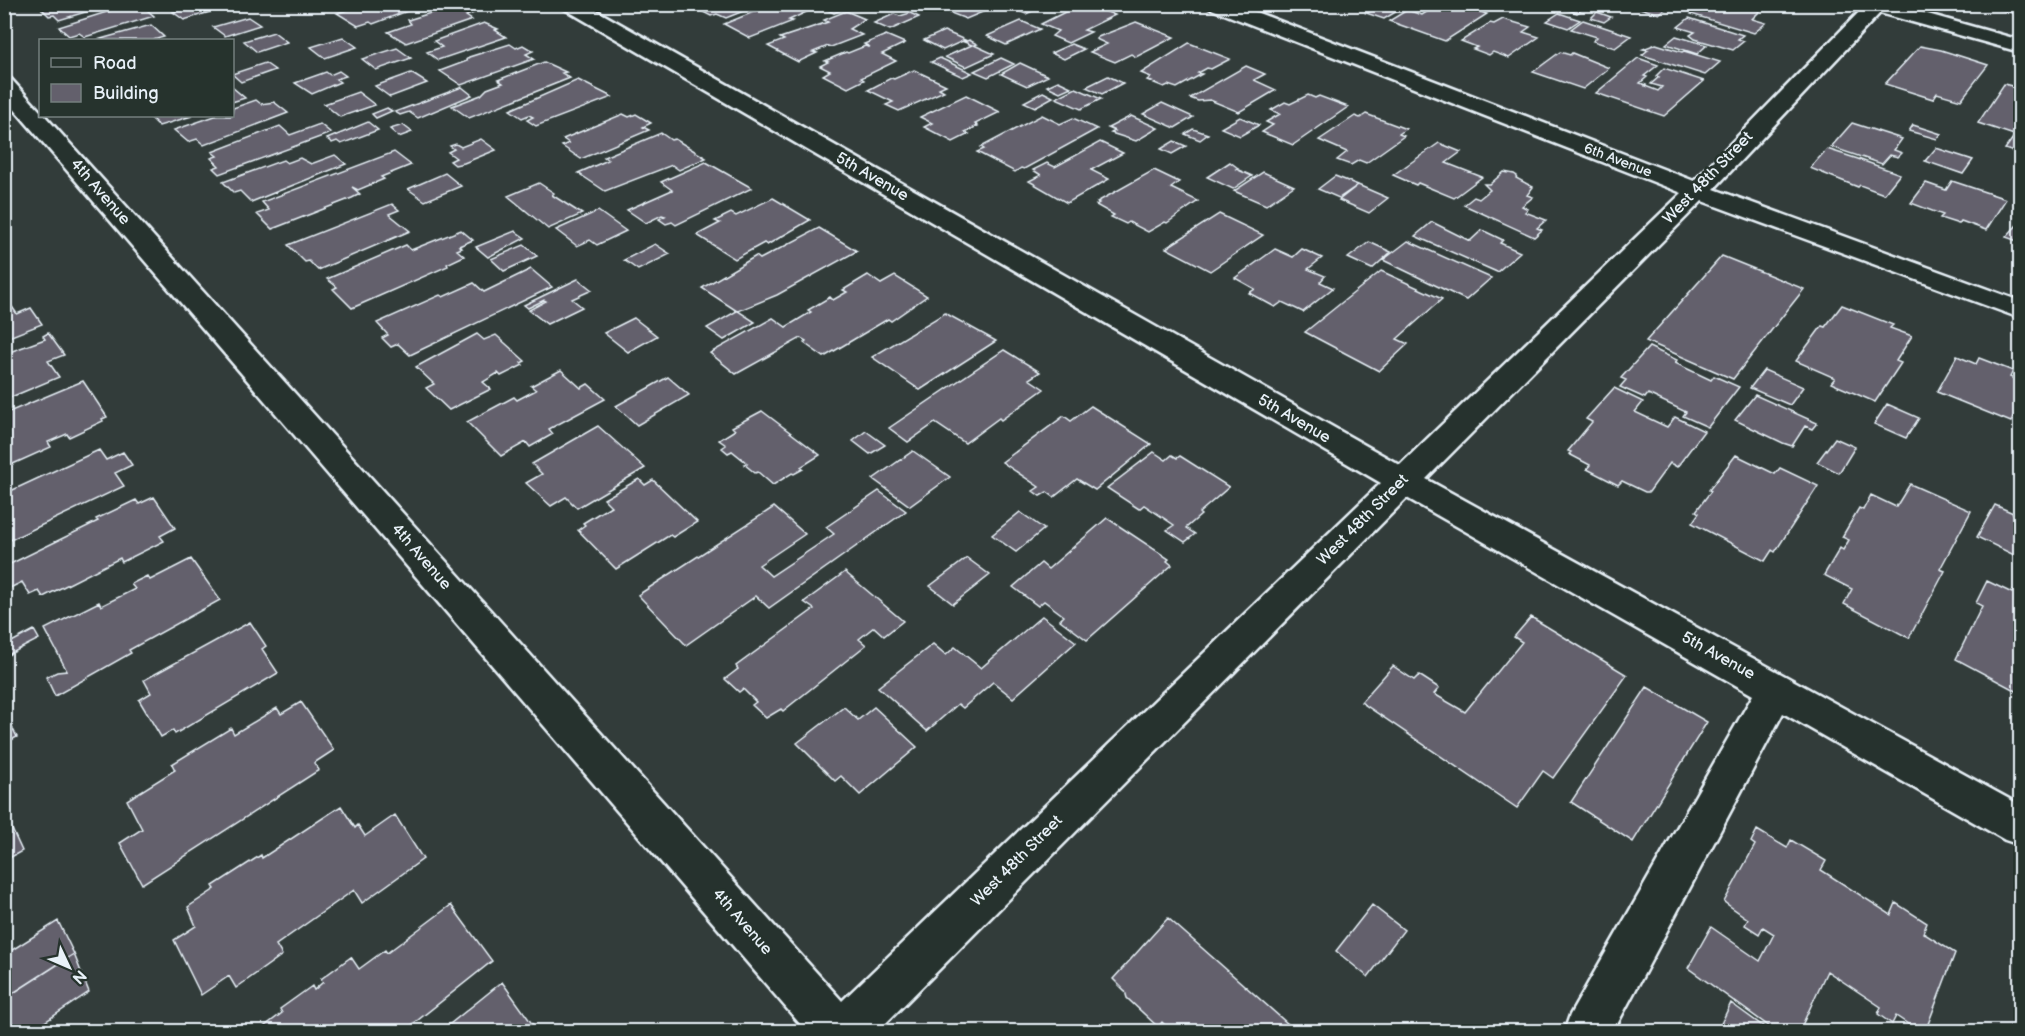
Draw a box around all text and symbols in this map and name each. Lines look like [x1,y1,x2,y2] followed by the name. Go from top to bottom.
[39,39,234,117] legend
[93,53,137,74] text: Road
[93,83,159,104] text: Building
[1659,128,1757,228] street label: West 48th Street
[1582,139,1654,181] street label: 6th Avenue
[832,149,912,206] street label: 5th Avenue
[66,155,134,229] street label: 4th Avenue
[1254,391,1334,448] street label: 5th Avenue
[1313,470,1413,570] street label: West 48th Street
[387,520,455,594] street label: 4th Avenue
[1678,628,1758,684] street label: 5th Avenue
[967,811,1067,911] street label: West 48th Street
[708,885,776,959] street label: 4th Avenue
[39,937,99,997] north arrow
[68,965,90,987] text: N

